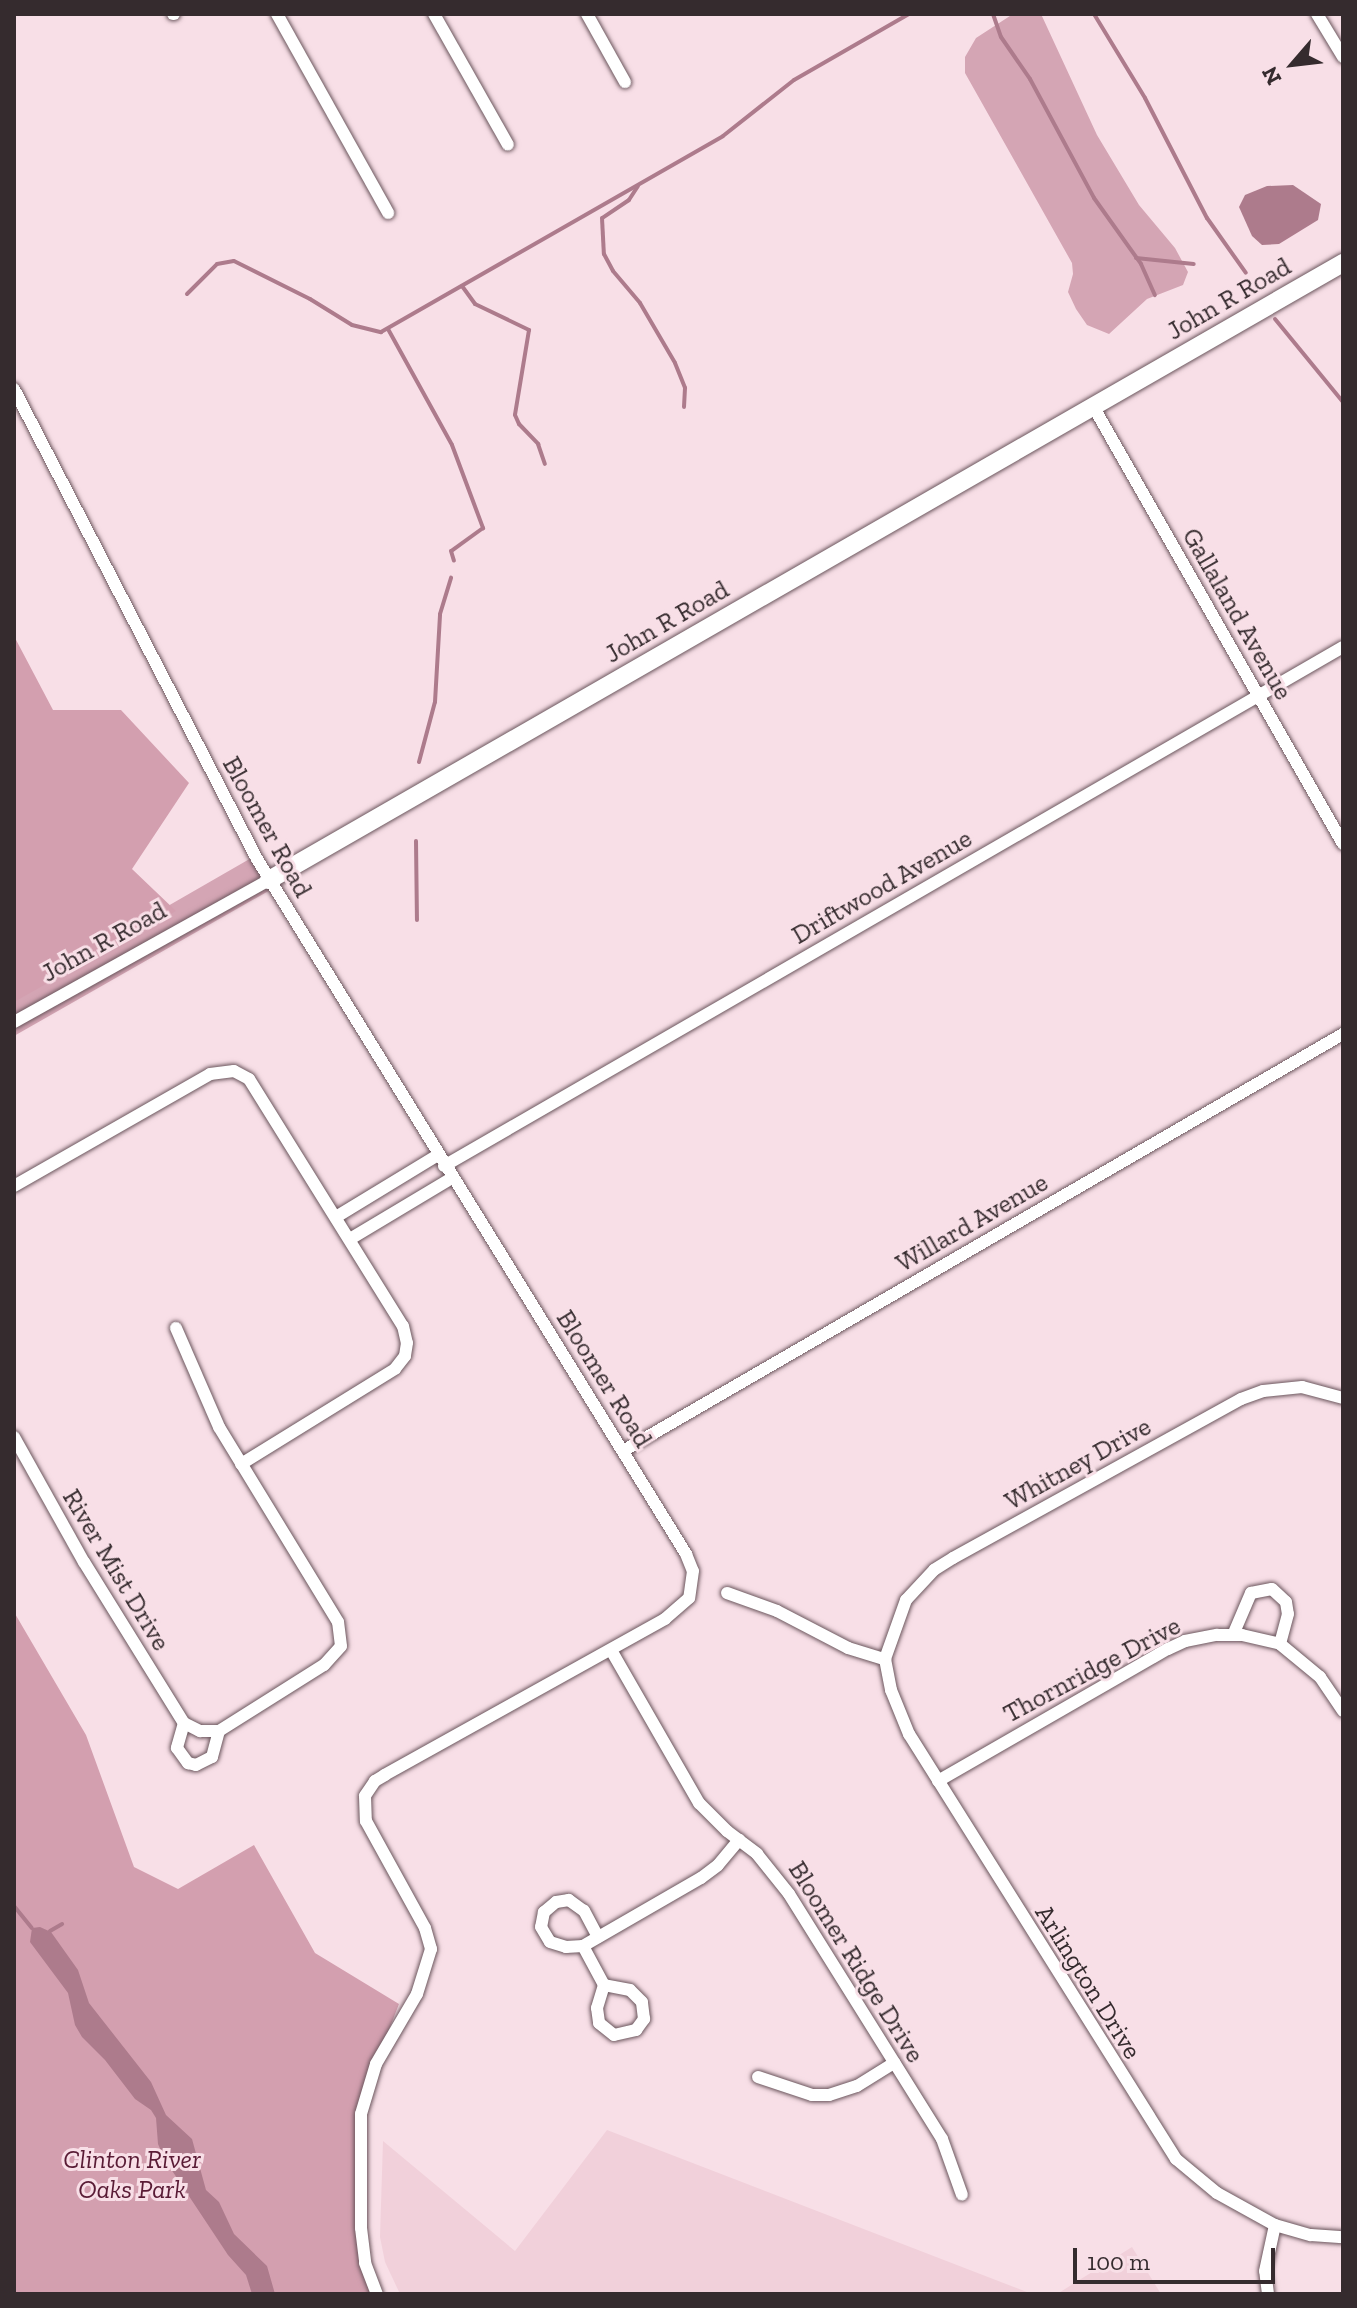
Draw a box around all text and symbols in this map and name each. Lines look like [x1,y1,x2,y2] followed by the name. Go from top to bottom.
[1253,24,1333,104] north arrow
[1256,62,1287,89] text: N
[1162,251,1296,347] street label: John R Road
[1175,522,1299,706] street label: Gallaland Avenue
[600,574,734,670] street label: John R Road
[215,751,319,903] street label: Bloomer Road
[786,823,978,951] street label: Driftwood Avenue
[36,895,172,989] street label: John R Road
[890,1167,1054,1279] street label: Willard Avenue
[549,1304,659,1454] street label: Bloomer Road
[999,1411,1157,1517] street label: Whitney Drive
[55,1483,177,1657] street label: River Mist Drive
[998,1610,1186,1730] street label: Thornridge Drive
[781,1855,931,2069] street label: Bloomer Ridge Drive
[1028,1899,1148,2065] street label: Arlington Drive
[63,2144,201,2206] park label: Clinton River Oaks Park
[1077,2232,1279,2282] scale bar
[1087,2247,1150,2276] text: 100 m

